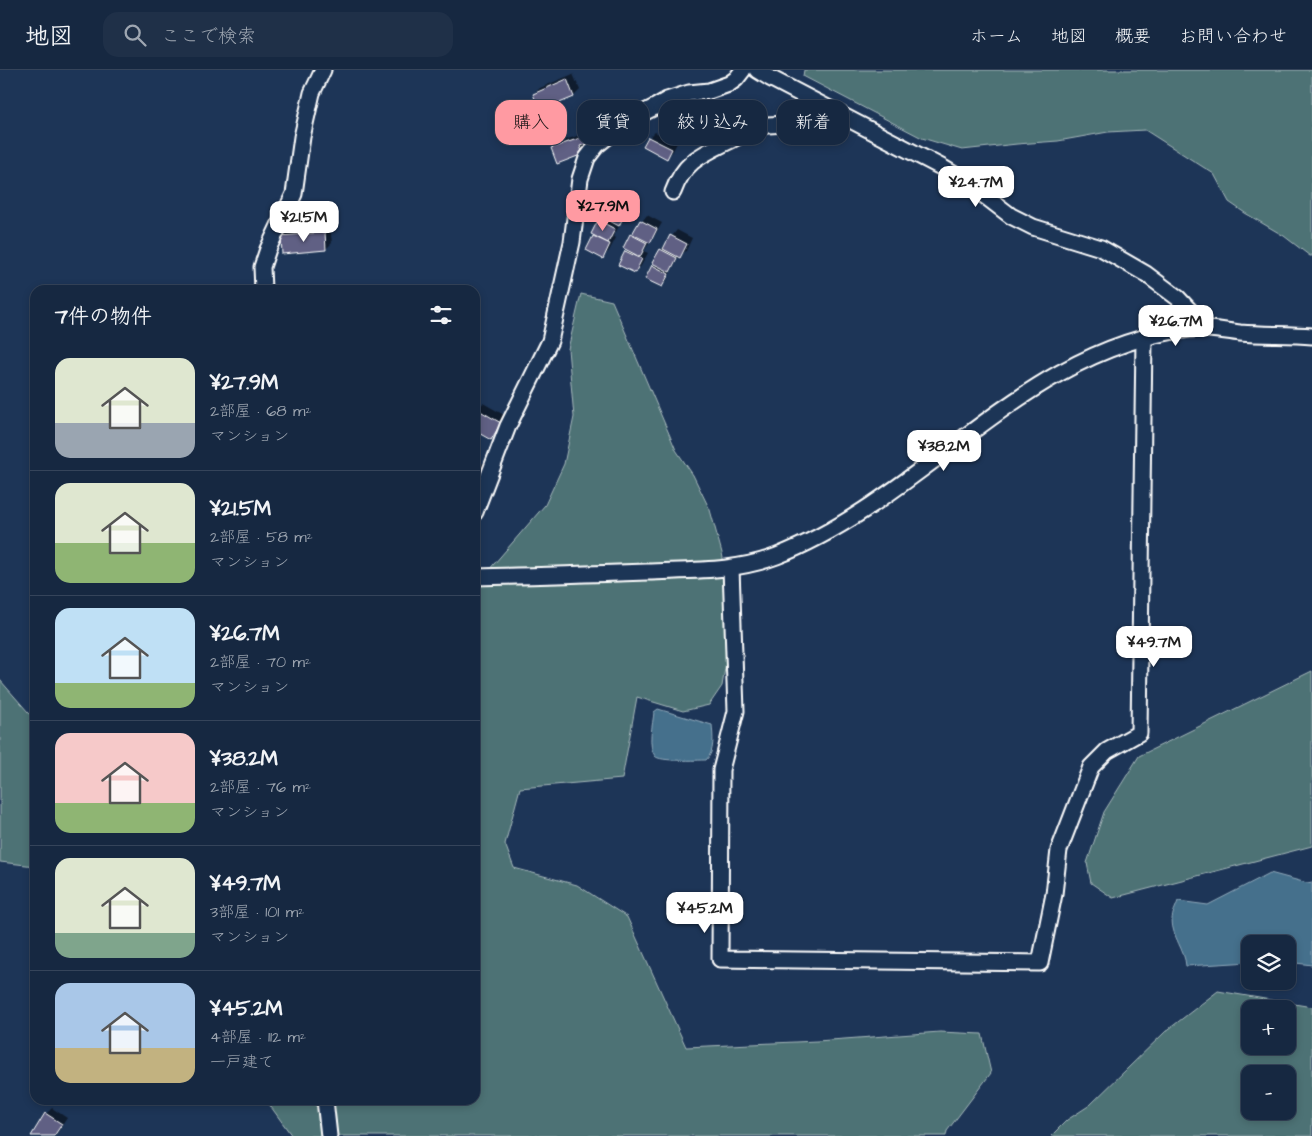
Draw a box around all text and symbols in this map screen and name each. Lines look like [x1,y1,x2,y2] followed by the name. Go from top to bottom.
[103,12,453,57] search box
[25,20,73,54] text: 地図
[121,21,149,49] icon: search
[161,23,256,50] text: ここで検索
[970,24,1023,49] text: ホーム
[1051,24,1087,49] text: 地図
[1115,24,1151,49] text: 概要
[1179,24,1287,49] text: お問い合わせ
[495,100,567,145] chip: 購入
[577,100,649,145] chip: 賃貸
[659,100,767,145] chip: 絞り込み
[777,100,849,145] chip: 新着
[935,166,1017,208] pin: ¥24.7M
[949,171,1003,193] text: ¥24.7M
[562,190,644,232] pin: ¥27.9M
[577,195,629,217] text: ¥27.9M
[263,200,345,243] pin: ¥21.5M
[281,206,327,228] text: ¥21.5M
[427,301,455,329] icon: filters
[55,302,152,331] text: 7件の物件
[1135,304,1217,347] pin: ¥26.7M
[1149,310,1203,332] text: ¥26.7M
[210,368,278,397] text: ¥27.9M
[95,378,155,438] icon: home
[210,400,312,422] text: 2部屋 · 68 m²
[210,425,289,447] text: マンション
[903,430,985,472] pin: ¥38.2M
[918,435,970,457] text: ¥38.2M
[210,494,271,523] text: ¥21.5M
[95,503,155,563] icon: home
[210,526,313,548] text: 2部屋 · 58 m²
[210,551,289,573] text: マンション
[210,619,280,648] text: ¥26.7M
[1113,626,1195,668] pin: ¥49.7M
[95,628,155,688] icon: home
[1127,631,1181,653] text: ¥49.7M
[210,651,311,673] text: 2部屋 · 70 m²
[210,676,289,698] text: マンション
[210,744,278,773] text: ¥38.2M
[95,753,155,813] icon: home
[210,776,311,798] text: 2部屋 · 76 m²
[210,801,289,823] text: マンション
[210,869,281,898] text: ¥49.7M
[95,878,155,938] icon: home
[664,892,746,934] pin: ¥45.2M
[677,897,733,919] text: ¥45.2M
[210,901,304,923] text: 3部屋 · 101 m²
[210,926,289,948] text: マンション
[1241,935,1296,1120] map controls
[1241,935,1296,990] button: layers
[210,994,283,1023] text: ¥45.2M
[1241,1000,1296,1055] button: +
[95,1003,155,1063] icon: home
[210,1026,306,1048] text: 4部屋 · 112 m²
[210,1051,274,1073] text: 一戸建て
[1241,1065,1296,1120] button: −

